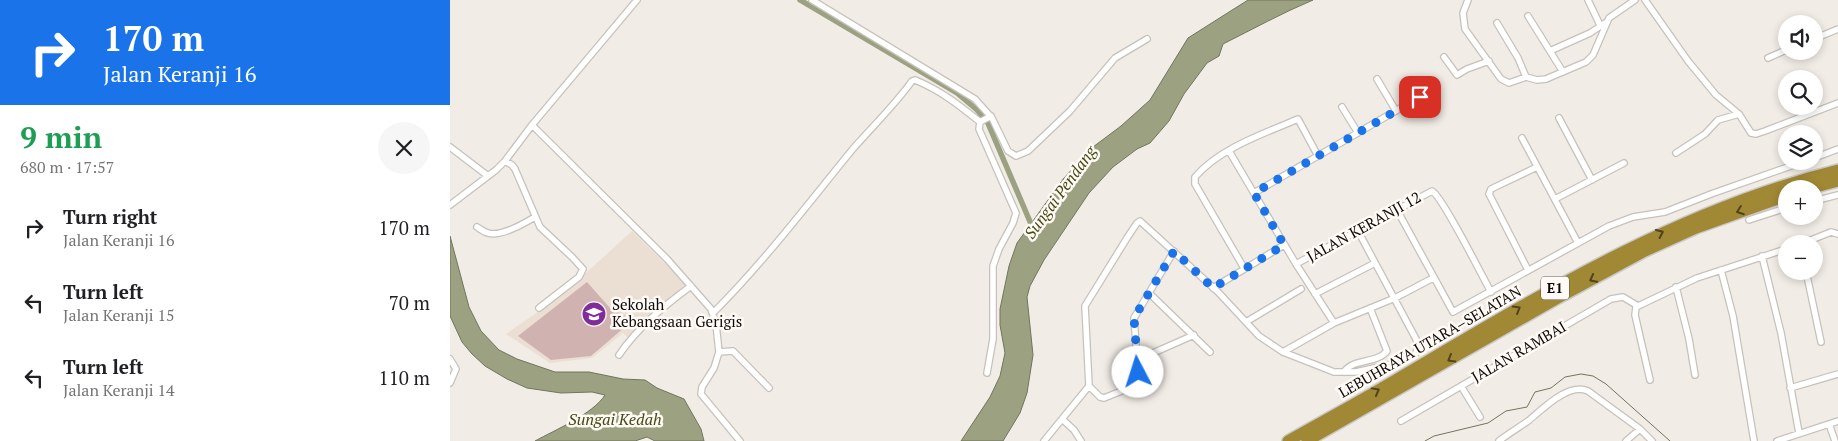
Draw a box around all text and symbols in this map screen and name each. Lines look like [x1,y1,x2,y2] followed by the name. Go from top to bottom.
[103,15,204,61] text: 170 m
[1778,15,1823,280] map controls
[1778,15,1823,60] button: sound
[20,20,85,85] icon: right
[103,59,256,88] text: Jalan Keranji 16
[1778,70,1823,115] button: search
[1399,76,1441,118] pin
[1406,83,1434,111] icon: arrive
[20,117,102,157] text: 9 min
[378,122,430,174] button: close
[1778,125,1823,170] button: layers
[1019,140,1102,243] water label: Sungai Pendang
[20,156,114,178] text: 680 m · 17:57
[1778,180,1823,225] button: +
[1303,186,1424,266] street label: JALAN KERANJI 12
[63,204,157,229] text: Turn right
[1736,205,1745,215] one-way arrow
[20,214,48,242] icon: right
[379,215,430,240] text: 170 m
[63,229,175,251] text: Jalan Keranji 16
[1655,229,1664,239] one-way arrow
[1778,235,1823,280] button: −
[1589,273,1598,283] one-way arrow
[1541,276,1569,300] road number: E1
[63,279,144,304] text: Turn left
[1335,281,1525,402] street label: LEBUHRAYA UTARA–SELATAN
[20,289,48,317] icon: left
[389,290,430,315] text: 70 m
[612,294,742,331] place label: Sekolah Kebangsaan Gerigis
[581,301,607,327] school or university icon: Sekolah Kebangsaan Gerigis
[63,304,175,326] text: Jalan Keranji 15
[1511,306,1520,316] one-way arrow
[1468,316,1569,386] street label: JALAN RAMBAI
[1111,345,1163,397] position arrow
[1448,353,1457,363] one-way arrow
[63,354,144,379] text: Turn left
[20,364,48,392] icon: left
[379,365,430,390] text: 110 m
[63,379,175,401] text: Jalan Keranji 14
[1371,387,1380,397] one-way arrow
[568,408,662,430] water label: Sungai Kedah

